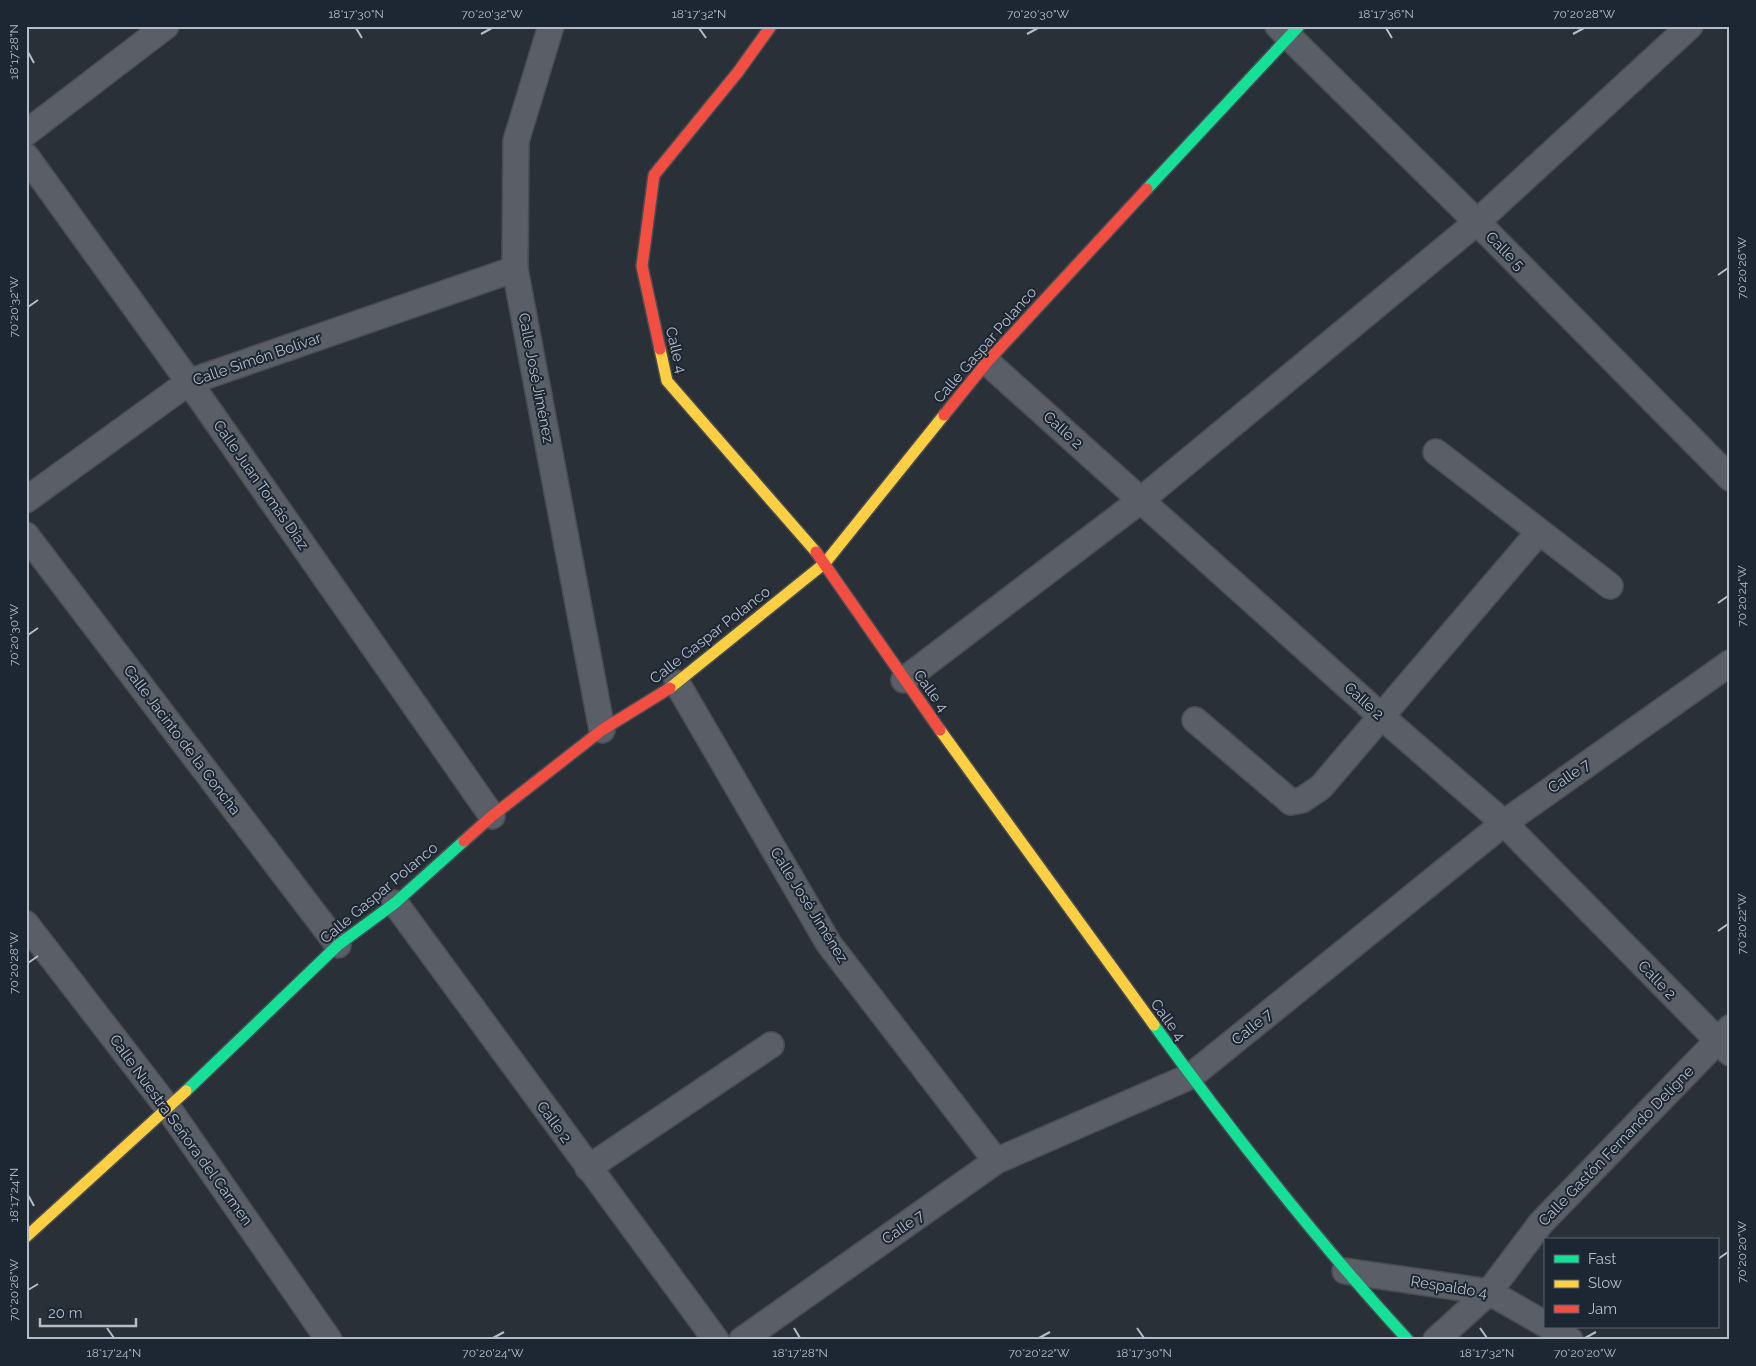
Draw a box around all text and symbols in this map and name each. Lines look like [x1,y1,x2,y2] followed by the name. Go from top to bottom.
[328,7,384,21] text: 18°17'30"N
[461,7,523,21] text: 70°20'32"W
[672,7,726,21] text: 18°17'32"N
[1007,7,1070,21] text: 70°20'30"W
[1358,7,1414,21] text: 18°17'36"N
[1553,7,1615,21] text: 70°20'28"W
[7,24,21,80] text: 18°17'28"N
[1482,228,1528,274] street label: Calle 5
[1735,237,1749,299] text: 70°20'26"W
[7,276,21,338] text: 70°20'32"W
[930,283,1040,407] street label: Calle Gaspar Polanco
[515,311,557,445] street label: Calle José Jiménez
[662,325,690,375] street label: Calle 4
[191,328,324,389] street label: Calle Simón Bolívar
[1039,408,1087,453] street label: Calle 2
[209,417,313,553] street label: Calle Juan Tomás Díaz
[1735,565,1749,627] text: 70°20'24"W
[646,582,774,688] street label: Calle Gaspar Polanco
[7,603,21,666] text: 70°20'30"W
[120,661,244,819] street label: Calle Jacinto de la Concha
[910,667,952,715] street label: Calle 4
[1340,679,1388,724] street label: Calle 2
[1544,755,1594,797] street label: Calle 7
[317,839,441,947] street label: Calle Gaspar Polanco
[766,844,852,966] street label: Calle José Jiménez
[1735,893,1749,955] text: 70°20'22"W
[7,932,21,994] text: 70°20'28"W
[1634,957,1680,1003] street label: Calle 2
[1147,996,1189,1044] street label: Calle 4
[1228,1005,1276,1049] street label: Calle 7
[106,1031,256,1229] street label: Calle Nuestra Señora del Carmen
[1535,1062,1698,1230] street label: Calle Gastón Fernando Deligne
[533,1098,575,1146] street label: Calle 2
[7,1168,21,1222] text: 18°17'24"N
[878,1206,928,1248] street label: Calle 7
[1735,1220,1749,1283] text: 70°20'20"W
[1544,1238,1718,1328] legend
[1588,1250,1616,1268] text: Fast
[7,1259,21,1321] text: 70°20'26"W
[1409,1272,1489,1302] street label: Respaldo 4
[1588,1274,1622,1292] text: Slow
[40,1296,136,1328] scale bar
[1588,1300,1617,1318] text: Jam
[48,1304,83,1322] text: 20 m
[87,1346,141,1360] text: 18°17'24"N
[462,1346,524,1360] text: 70°20'24"W
[772,1346,828,1360] text: 18°17'28"N
[1008,1346,1070,1360] text: 70°20'22"W
[1116,1346,1172,1360] text: 18°17'30"N
[1460,1346,1514,1360] text: 18°17'32"N
[1554,1346,1617,1360] text: 70°20'20"W

